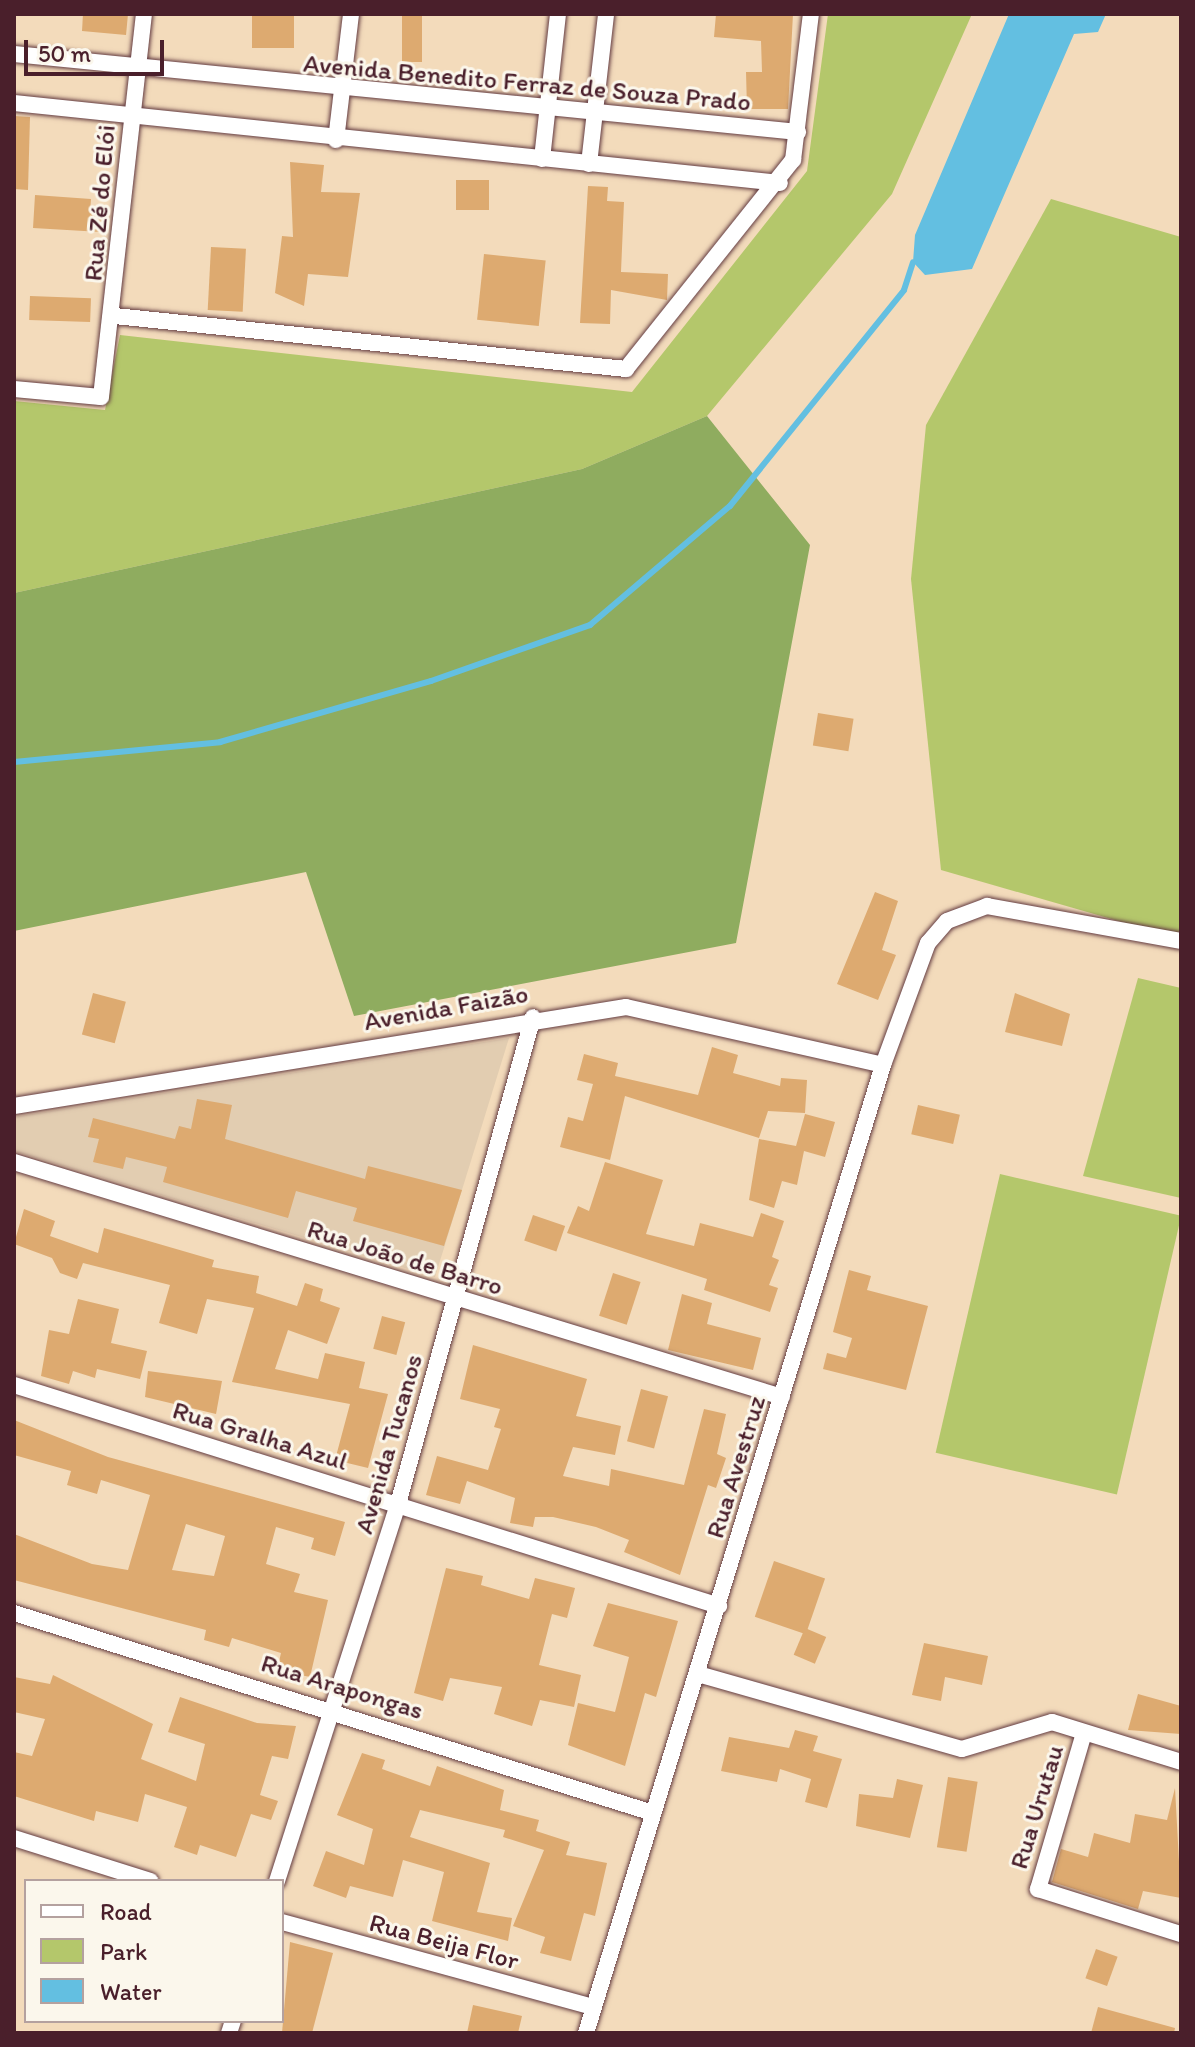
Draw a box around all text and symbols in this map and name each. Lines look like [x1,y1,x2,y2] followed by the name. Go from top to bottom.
[28,24,168,74] scale bar
[38,39,91,68] text: 50 m
[303,48,751,118] street label: Avenida Benedito Ferraz de Souza Prado
[78,123,122,283] street label: Rua Zé do Elói
[361,978,531,1038] street label: Avenida Faizão
[303,1213,507,1303] street label: Rua João de Barro
[348,1351,430,1537] street label: Avenida Tucanos
[700,1392,772,1542] street label: Rua Avestruz
[169,1395,351,1477] street label: Rua Gralha Azul
[257,1647,427,1727] street label: Rua Arapongas
[1003,1741,1071,1873] street label: Rua Urutau
[24,1879,284,2023] legend
[100,1897,152,1926] text: Road
[366,1907,522,1977] street label: Rua Beija Flor
[100,1937,147,1966] text: Park
[100,1977,162,2006] text: Water

